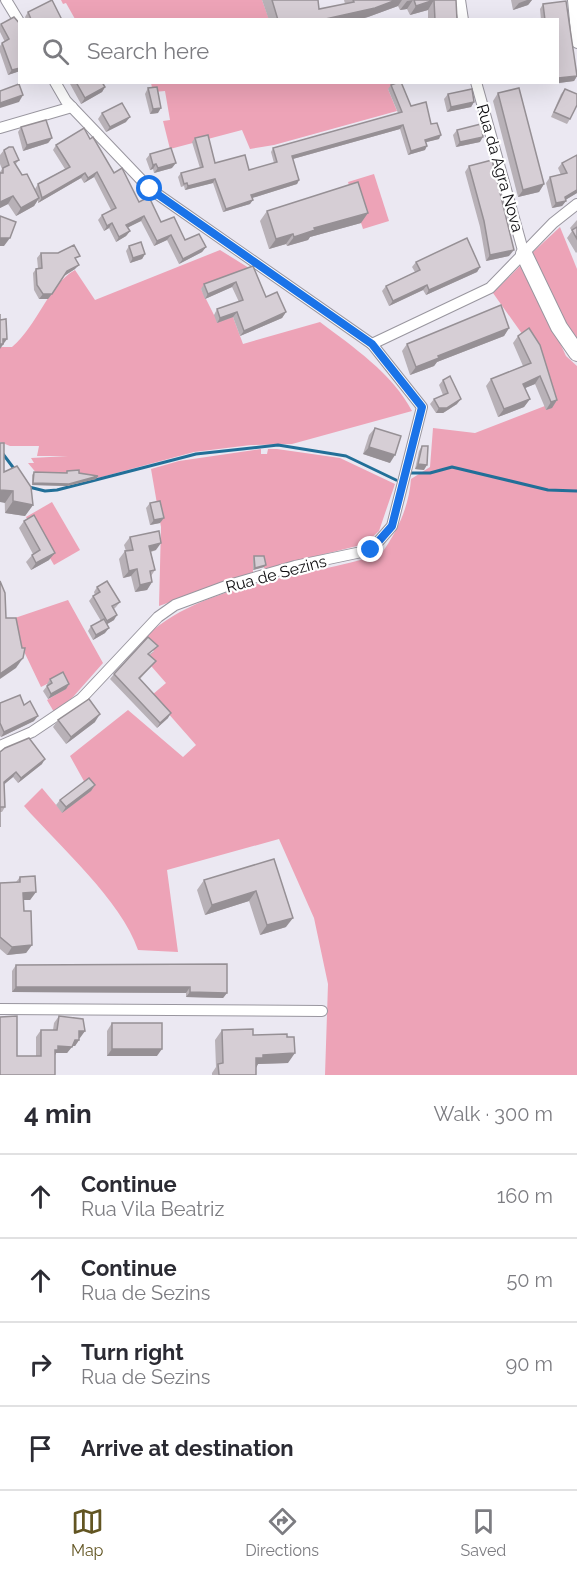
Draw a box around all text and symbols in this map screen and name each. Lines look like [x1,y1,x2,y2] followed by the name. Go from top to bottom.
[18,18,559,84] search box
[39,35,72,68] icon: search
[87,38,209,64] text: Search here
[473,102,527,234] street label: Rua da Agra Nova
[136,175,162,201] route start
[357,536,383,562] route end
[224,551,329,597] street label: Rua de Sezins
[24,1099,92,1129] text: 4 min
[434,1102,553,1126] text: Walk · 300 m
[81,1171,177,1197] text: Continue
[24,1180,57,1213] icon: ahead
[497,1184,553,1208] text: 160 m
[81,1197,224,1221] text: Rua Vila Beatriz
[81,1255,177,1281] text: Continue
[24,1264,57,1297] icon: ahead
[506,1268,553,1292] text: 50 m
[81,1281,210,1305] text: Rua de Sezins
[81,1339,184,1365] text: Turn right
[24,1348,57,1381] icon: right
[506,1352,553,1376] text: 90 m
[81,1365,210,1389] text: Rua de Sezins
[24,1432,57,1465] icon: arrive
[81,1435,294,1461] text: Arrive at destination
[71,1505,104,1560] tab: Map
[245,1505,319,1560] tab: Directions
[460,1505,506,1560] tab: Saved

